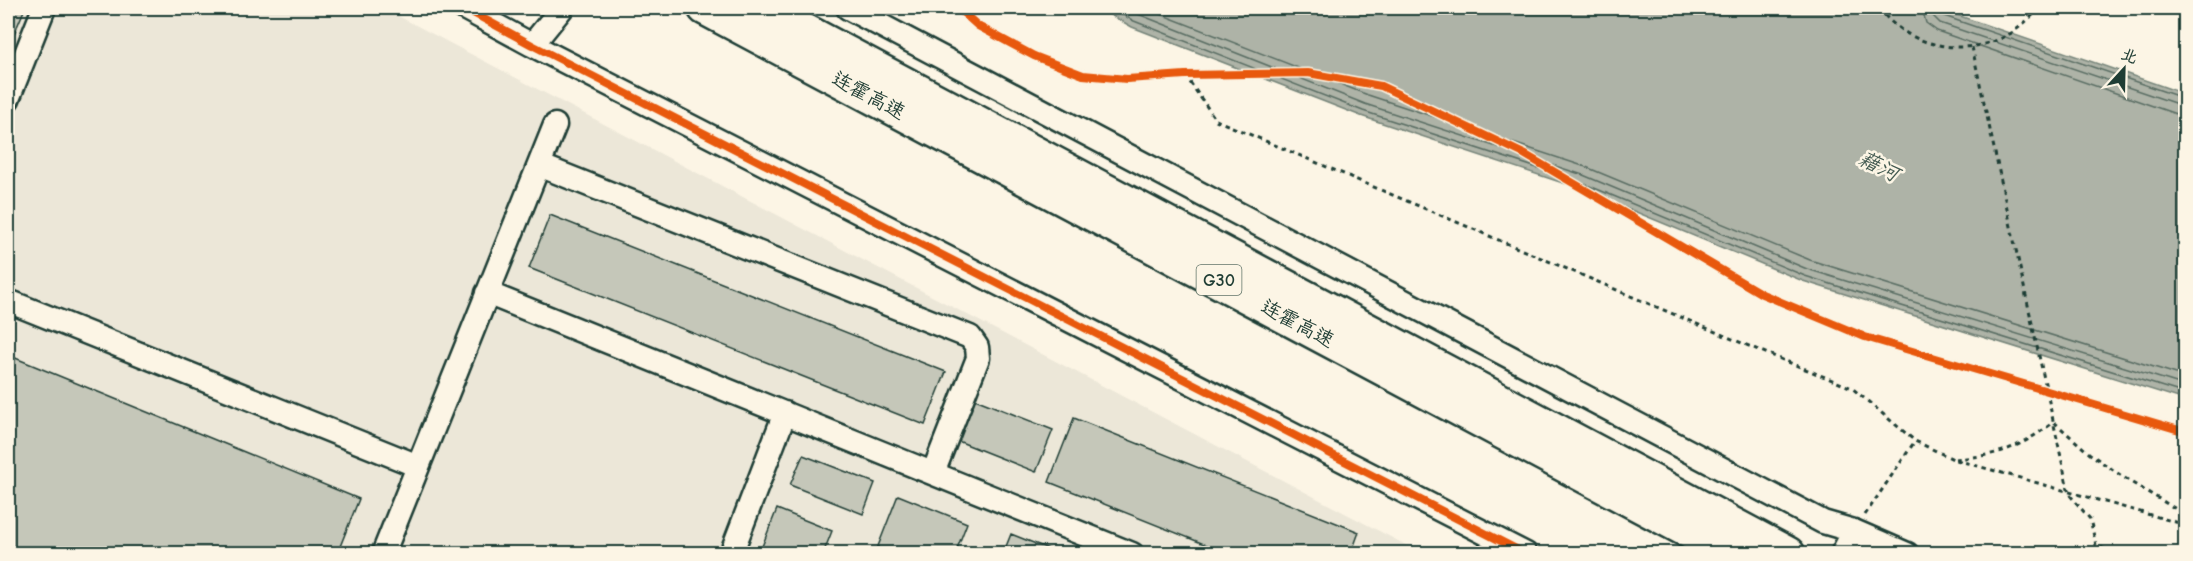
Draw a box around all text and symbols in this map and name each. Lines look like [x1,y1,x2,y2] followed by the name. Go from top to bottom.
[2094,39,2154,99] north arrow
[2118,45,2140,67] text: 北
[828,67,909,124] street label: 连霍高速
[1855,146,1906,188] water label: 藉河
[1196,265,1242,295] road number: G30
[1257,295,1338,352] street label: 连霍高速

